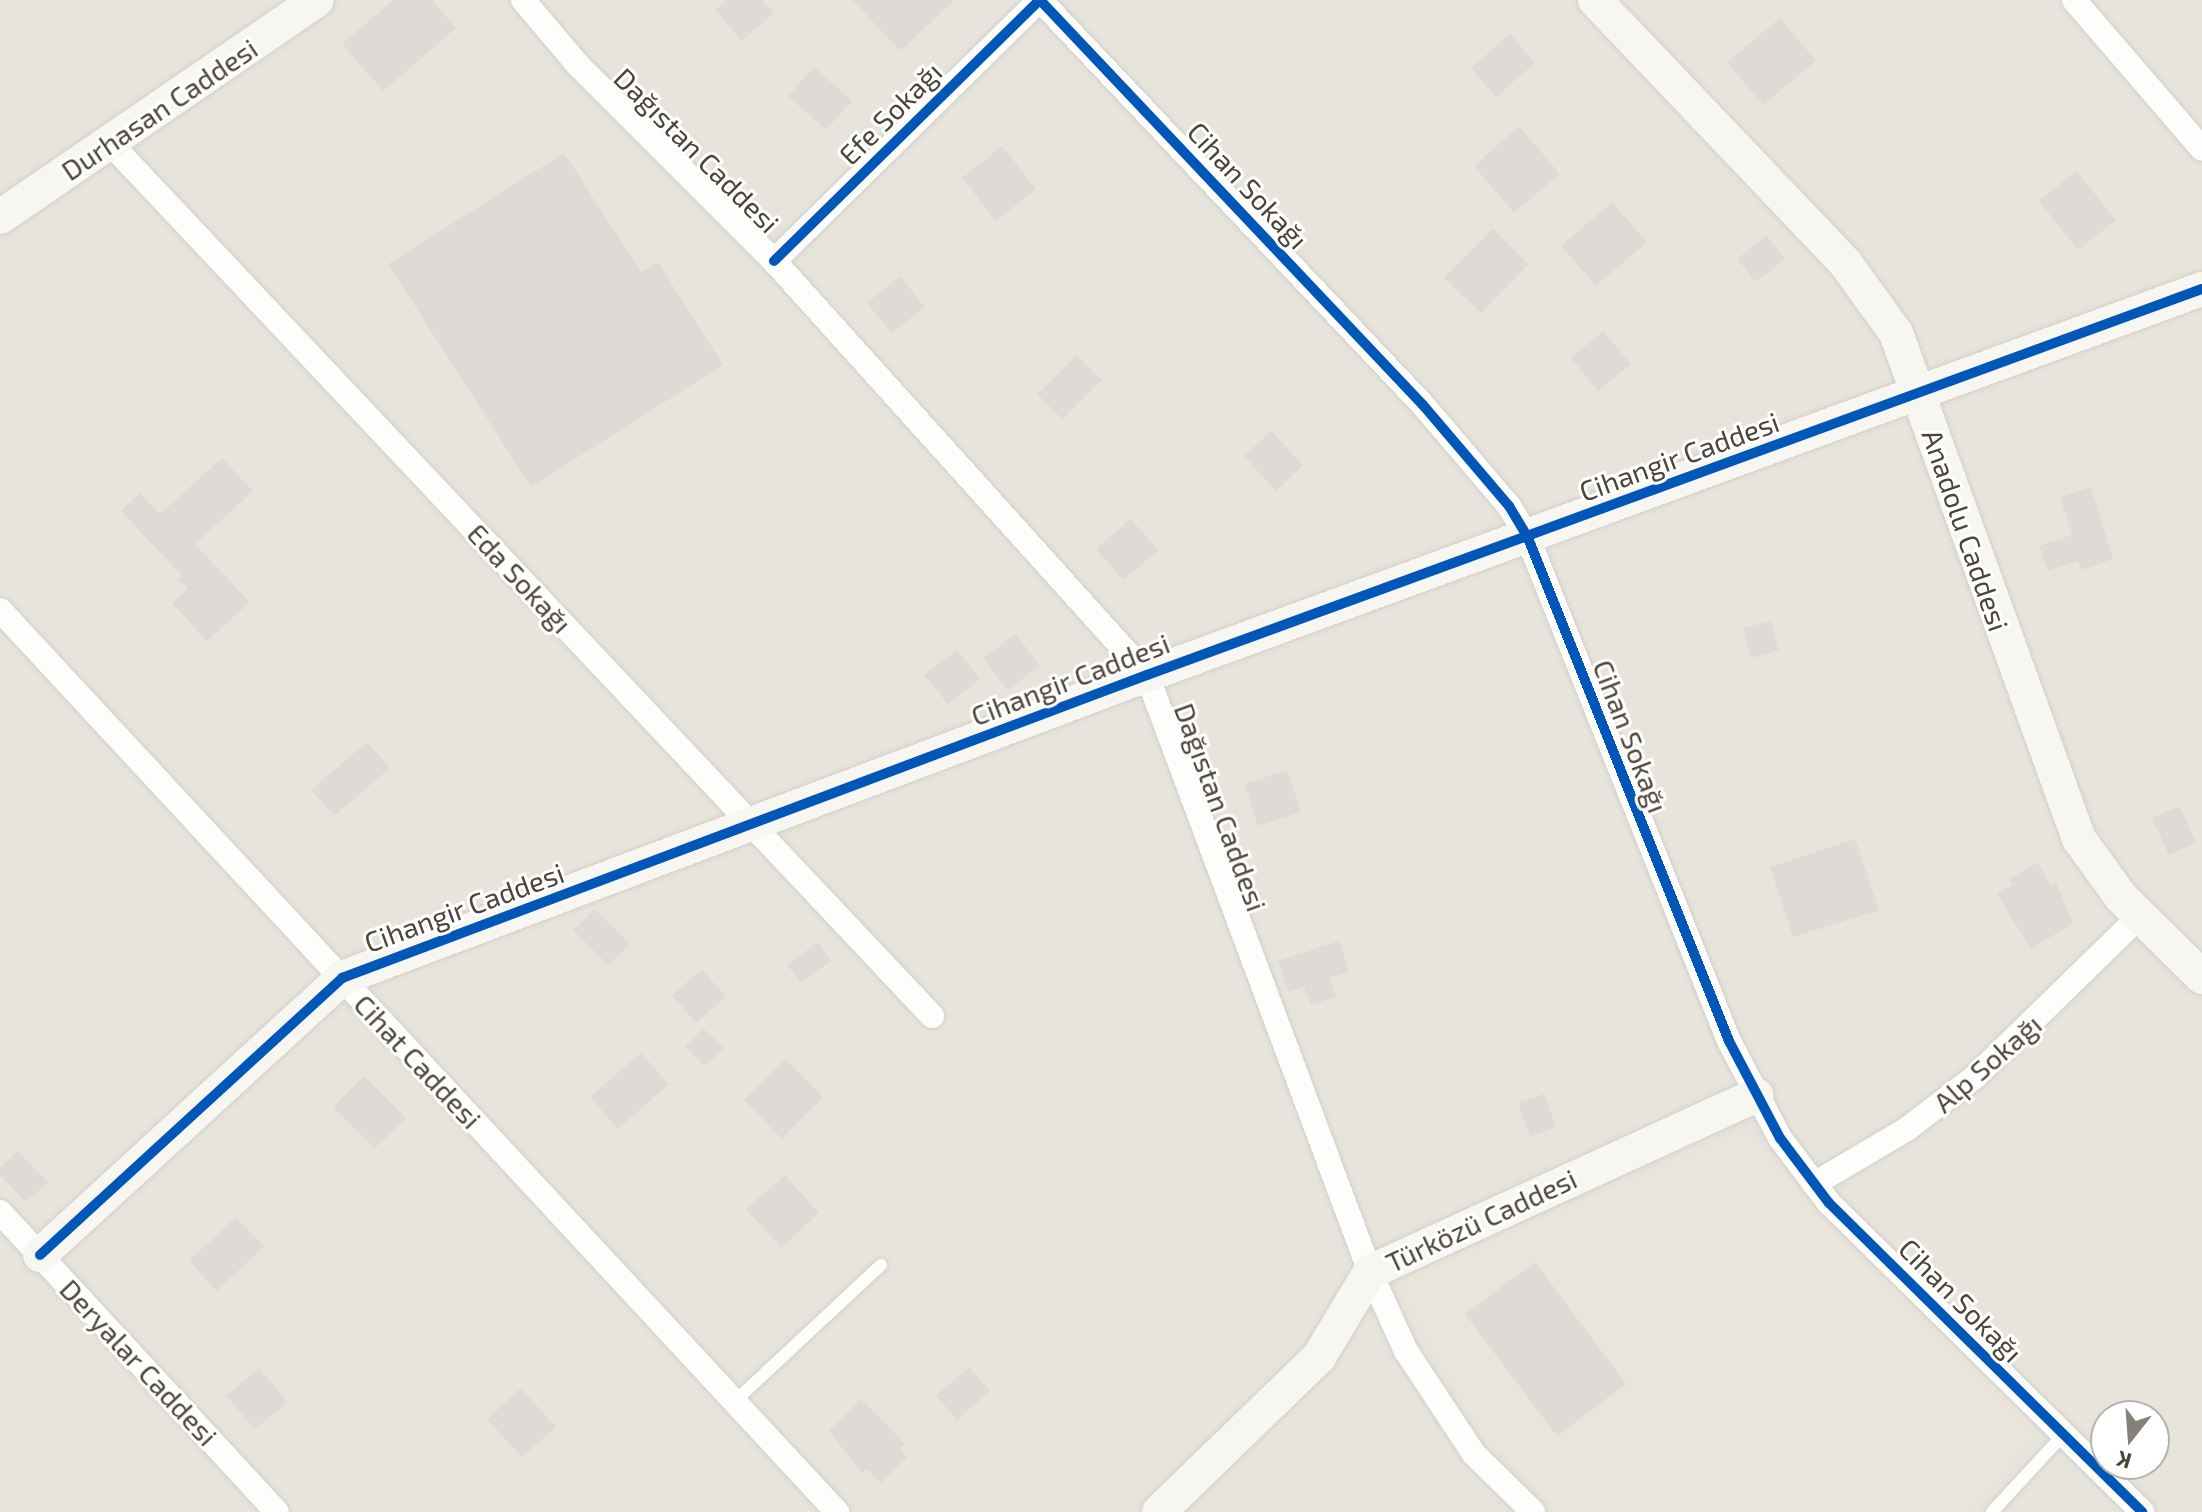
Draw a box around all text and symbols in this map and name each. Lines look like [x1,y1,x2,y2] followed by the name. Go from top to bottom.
[55,31,263,187] street label: Durhasan Caddesi
[832,55,948,171] street label: Efe Sokağı
[608,61,786,239] street label: Dağıstan Caddesi
[1181,115,1315,255] street label: Cihan Sokağı
[1574,404,1784,508] street label: Cihangir Caddesi
[1916,425,2016,635] street label: Anadolu Caddesi
[461,516,579,640] street label: Eda Sokağı
[966,626,1174,732] street label: Cihangir Caddesi
[1586,655,1676,817] street label: Cihan Sokağı
[1168,698,1274,916] street label: Dağıstan Caddesi
[359,855,569,959] street label: Cihangir Caddesi
[347,987,489,1135] street label: Cihat Caddesi
[1926,1007,2048,1119] street label: Alp Sokağı
[1380,1161,1582,1279] street label: Türközü Caddesi
[1892,1231,2030,1369] street label: Cihan Sokağı
[53,1272,225,1452] street label: Deryalar Caddesi
[2090,1400,2170,1480] north arrow
[2113,1447,2134,1476] text: K

